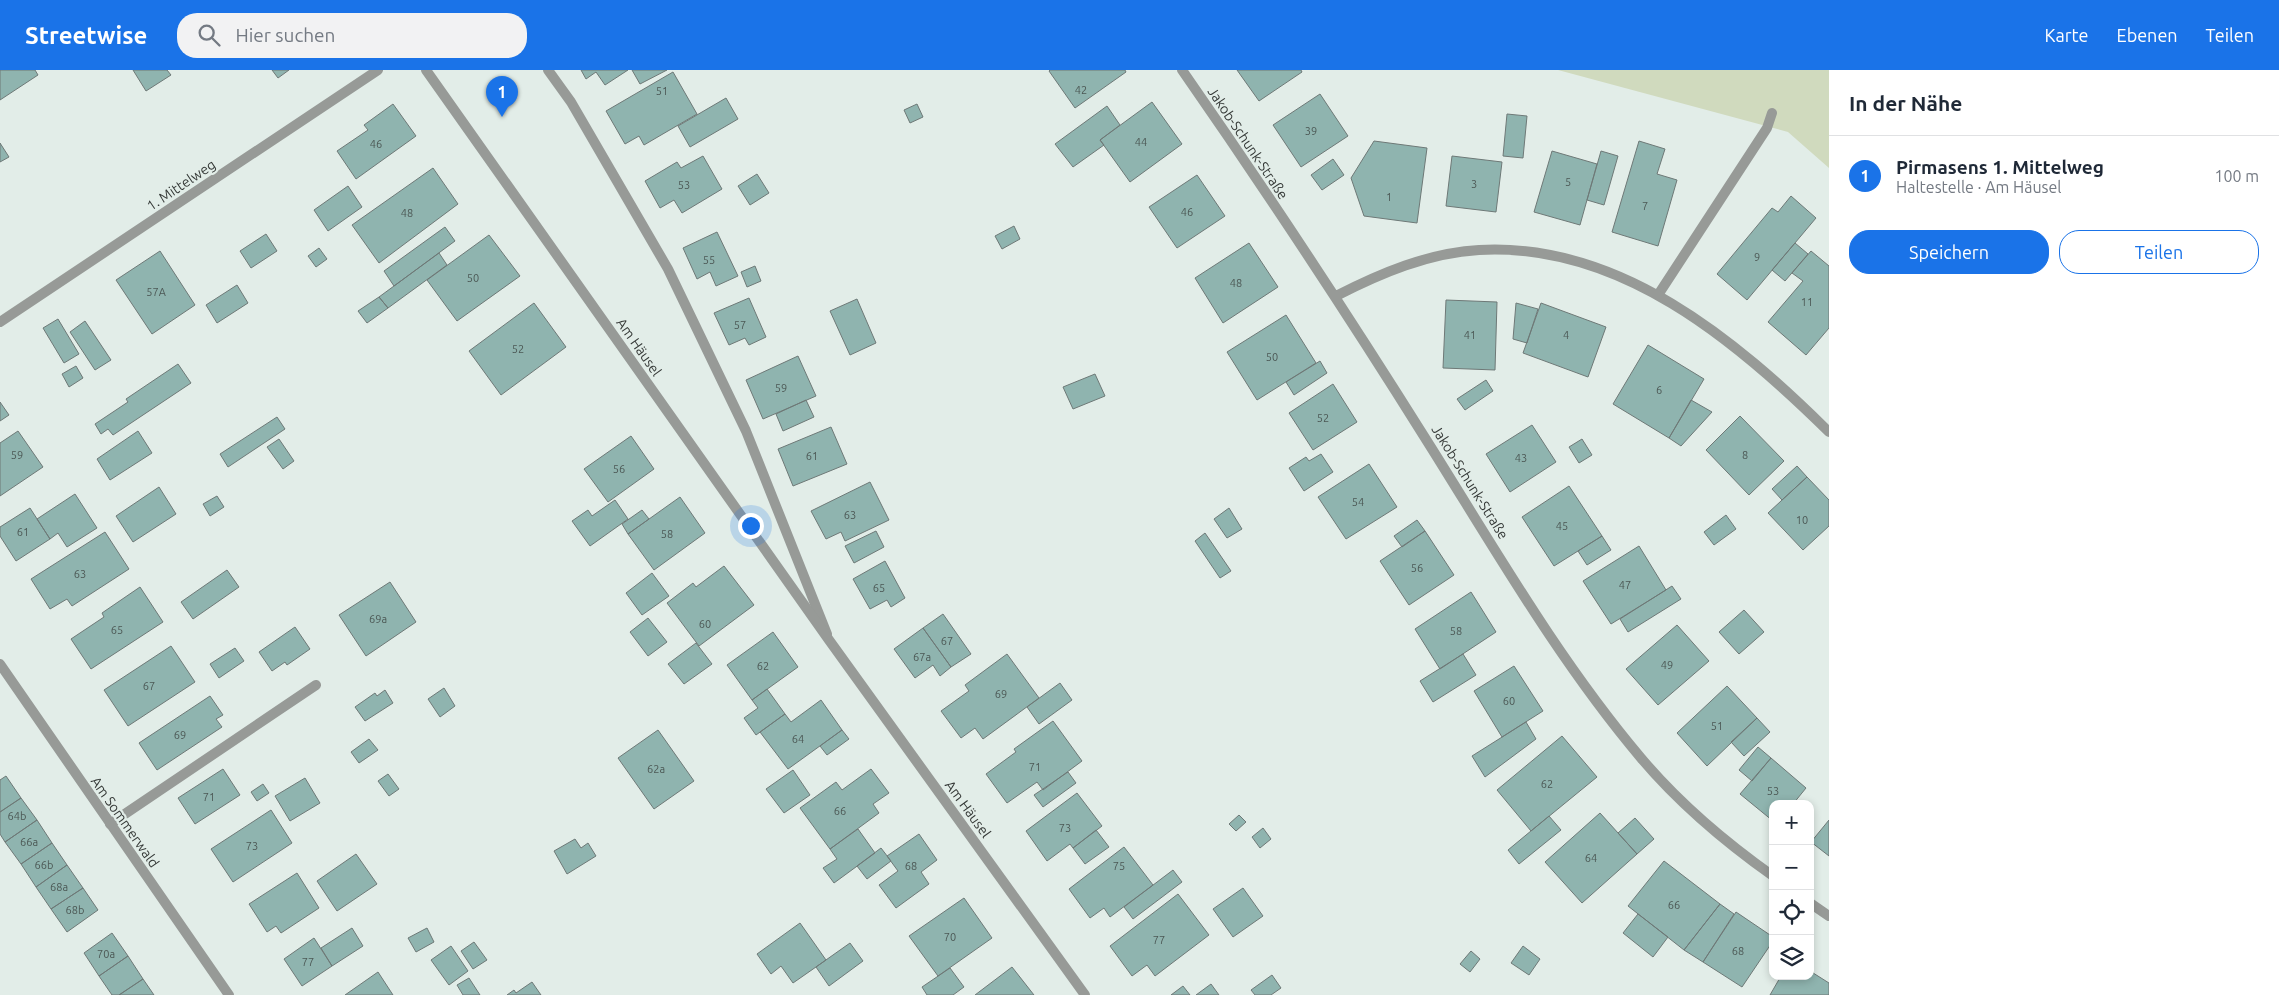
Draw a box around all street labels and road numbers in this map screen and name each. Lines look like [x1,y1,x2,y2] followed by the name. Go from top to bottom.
[1205,84,1291,202] street label: Jakob-Schunk-Straße
[144,156,218,214] street label: 1. Mittelweg
[613,315,665,379] street label: Am Häusel
[1428,422,1512,542] street label: Jakob-Schunk-Straße
[88,773,162,871] street label: Am Sommerwald
[942,777,994,841] street label: Am Häusel

